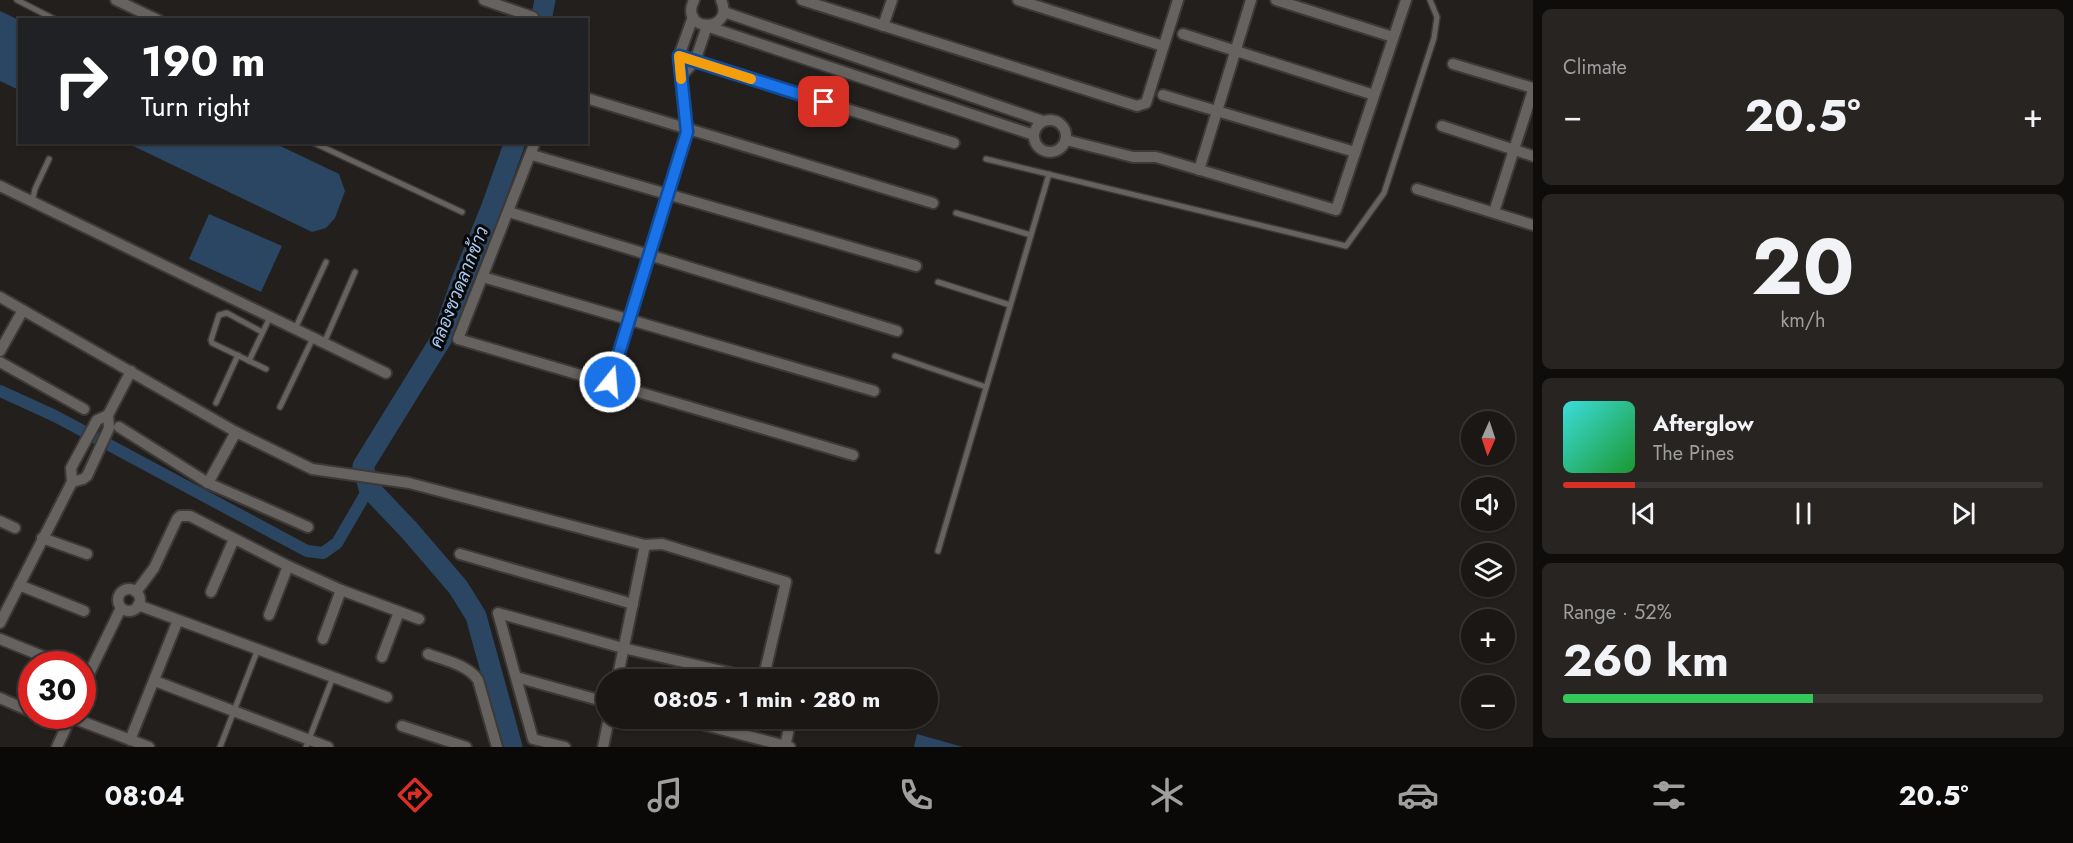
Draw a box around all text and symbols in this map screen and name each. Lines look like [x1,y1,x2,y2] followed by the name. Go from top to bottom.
[141,31,265,92] text: 190 m
[42,42,120,120] icon: right
[1563,53,1627,82] text: Climate
[798,76,849,127] pin
[1744,83,1861,148] text: 20.5°
[807,85,840,118] icon: arrive
[141,87,249,126] text: Turn right
[1563,92,1582,139] text: −
[2023,92,2043,139] text: +
[1752,211,1854,323] text: 20
[423,222,495,352] water label: คลองชวดลากข้าว
[1780,306,1826,335] text: km/h
[578,350,642,414] position arrow
[1653,407,1754,439] text: Afterglow
[1461,411,1515,465] north arrow
[1461,411,1515,729] map controls
[1653,439,1734,468] text: The Pines
[1461,477,1515,531] button: sound
[1627,497,1660,530] icon: previous
[1787,497,1820,530] icon: pause
[1947,497,1980,530] icon: next
[1461,543,1515,597] button: layers
[1563,598,1672,627] text: Range · 52%
[1461,609,1515,663] button: +
[1563,628,1729,693] text: 260 km
[18,651,96,729] speed limit sign: 30
[1461,675,1515,729] button: −
[654,683,880,715] text: 08:05 · 1 min · 280 m
[394,774,436,816] icon: directions
[644,774,686,816] icon: music
[895,774,937,816] icon: phone
[1146,774,1188,816] icon: climate
[1397,774,1439,816] icon: car
[1648,774,1690,816] icon: filters
[104,776,185,815] text: 08:04
[1899,776,1969,815] text: 20.5°

